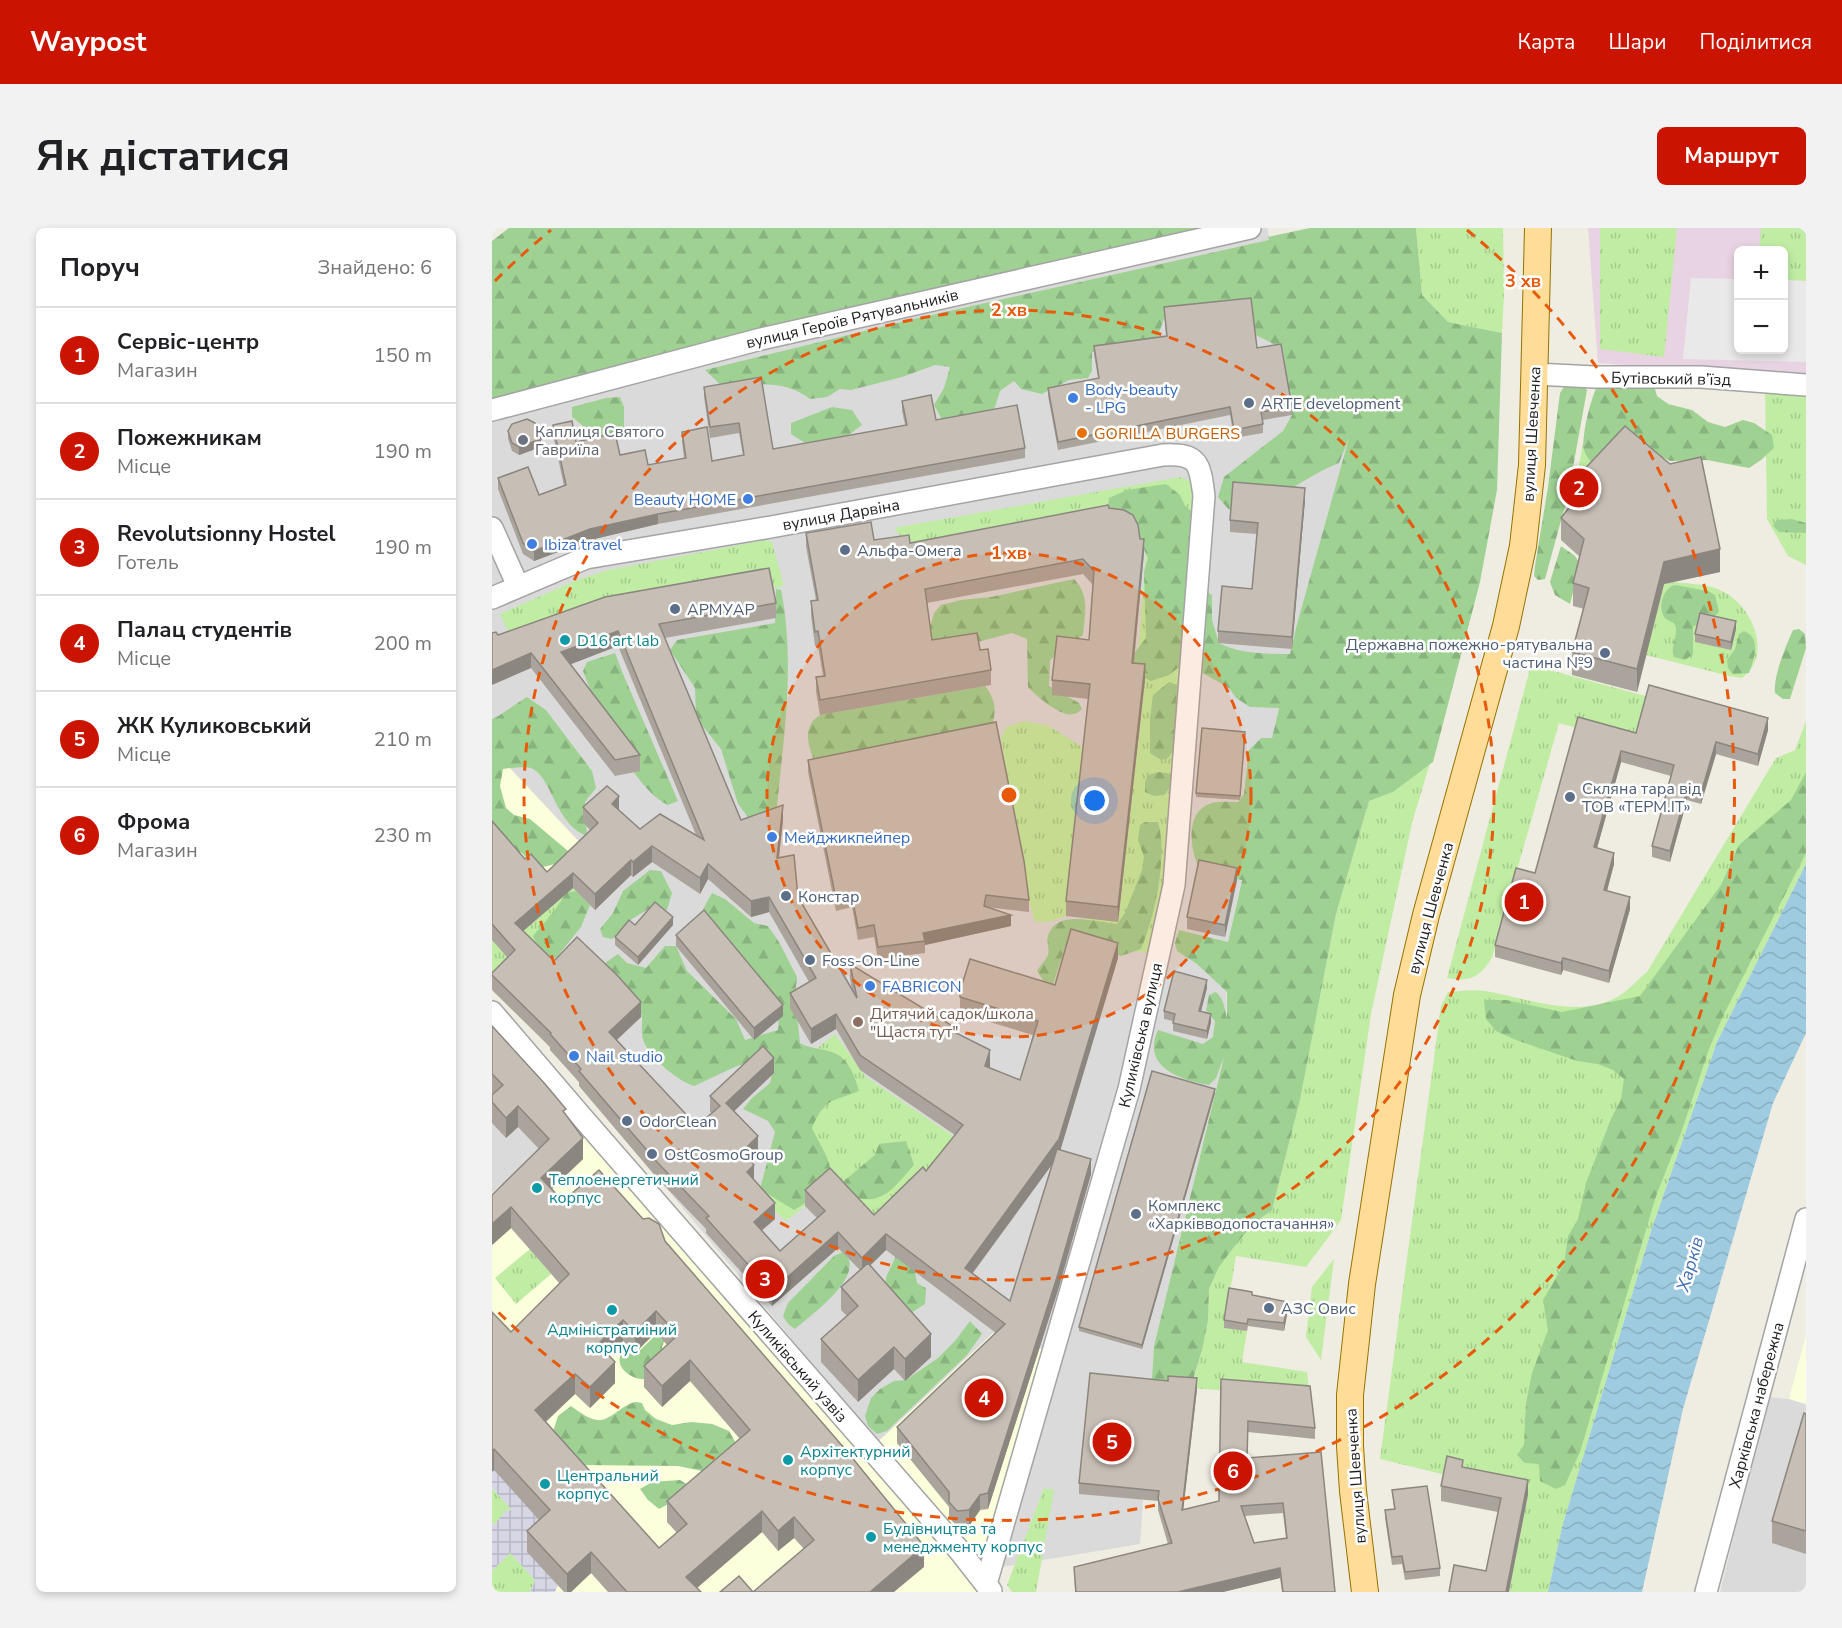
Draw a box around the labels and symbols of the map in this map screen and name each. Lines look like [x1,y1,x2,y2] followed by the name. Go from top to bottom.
[1505,269,1541,293] text: 3 хв
[744,284,961,354] street label: вулиця Героїв Рятувальників
[991,298,1027,322] text: 2 хв
[1517,366,1547,502] street label: вулиця Шевченка
[1611,367,1732,391] street label: Бутівський в’їзд
[1085,379,1179,419] place label: Body-beauty - LPG
[1066,391,1080,405] marker: Body-beauty - LPG
[1261,393,1401,415] place label: ARTE development
[1242,396,1256,410] marker: ARTE development
[535,421,664,461] place label: Каплиця Святого Гавриїла
[1094,423,1240,445] place label: GORILLA BURGERS
[1075,426,1089,440] marker: GORILLA BURGERS
[516,433,530,447] marker: Каплиця Святого Гавриїла
[1560,466,1598,510] pin: 2
[634,489,736,511] place label: Beauty HOME
[741,492,755,506] marker: Beauty HOME
[781,494,902,536] street label: вулиця Дарвіна
[544,534,622,556] place label: Ibiza travel
[525,537,539,551] marker: Ibiza travel
[857,540,962,562] place label: Альфа-Омега
[991,541,1027,565] text: 1 хв
[838,543,852,557] marker: Альфа-Омега
[687,599,755,621] place label: АРМУАР
[668,602,682,616] marker: АРМУАР
[577,630,659,652] place label: D16 art lab
[558,633,572,647] marker: D16 art lab
[1346,634,1593,674] place label: Державна пожежно-рятувальна частина №9
[1598,646,1612,660] marker: Державна пожежно-рятувальна частина №9
[1582,778,1702,818] place label: Скляна тара від ТОВ «ТЕРМ.ІТ»
[999,785,1019,805] centre of rings
[1080,786,1109,815] your location
[1563,790,1577,804] marker: Скляна тара від ТОВ «ТЕРМ.ІТ»
[784,827,910,849] place label: Мейджикпейпер
[765,830,779,844] marker: Мейджикпейпер
[1403,840,1459,977] street label: вулиця Шевченка
[1504,880,1544,924] pin: 1
[798,886,859,908] place label: Констар
[779,889,793,903] marker: Констар
[822,950,920,972] place label: Foss-On-Line
[803,953,817,967] marker: Foss-On-Line
[1114,961,1168,1110] street label: Куликівська вулиця
[882,976,962,998] place label: FABRICON
[863,979,877,993] marker: FABRICON
[870,1003,1034,1043] place label: Дитячий садок/школа "Щастя тут"
[851,1015,865,1029] marker: Дитячий садок/школа "Щастя тут"
[586,1046,663,1068] place label: Nail studio
[567,1049,581,1063] marker: Nail studio
[639,1111,717,1133] place label: OdorClean
[620,1114,634,1128] marker: OdorClean
[664,1144,783,1166] place label: OstCosmoGroup
[645,1147,659,1161] marker: OstCosmoGroup
[549,1169,699,1209] place label: Теплоенергетичний корпус
[530,1181,544,1195] marker: Теплоенергетичний корпус
[1148,1195,1334,1235] place label: Комплекс «Харківводопостачання»
[1129,1207,1143,1221] marker: Комплекс «Харківводопостачання»
[1671,1234,1709,1295] water label: Харків
[746,1256,784,1302] pin: 3
[1281,1298,1356,1320] place label: АЗС Овис
[1262,1301,1276,1315] marker: АЗС Овис
[605,1303,619,1317] marker: Адміністратиіний корпус
[742,1306,852,1427] street label: Куликівський узвіз
[547,1319,677,1359] place label: Адміністратиіний корпус
[1724,1320,1790,1491] street label: Харківська набережна
[964,1376,1004,1420] pin: 4
[1340,1407,1372,1544] street label: вулиця Шевченка
[1092,1420,1132,1464] pin: 5
[800,1441,911,1481] place label: Архітектурний корпус
[1214,1448,1252,1494] pin: 6
[781,1453,795,1467] marker: Архітектурний корпус
[557,1465,659,1505] place label: Центральний корпус
[538,1477,552,1491] marker: Центральний корпус
[883,1518,1043,1558] place label: Будівництва та менеджменту корпус
[864,1530,878,1544] marker: Будівництва та менеджменту корпус

